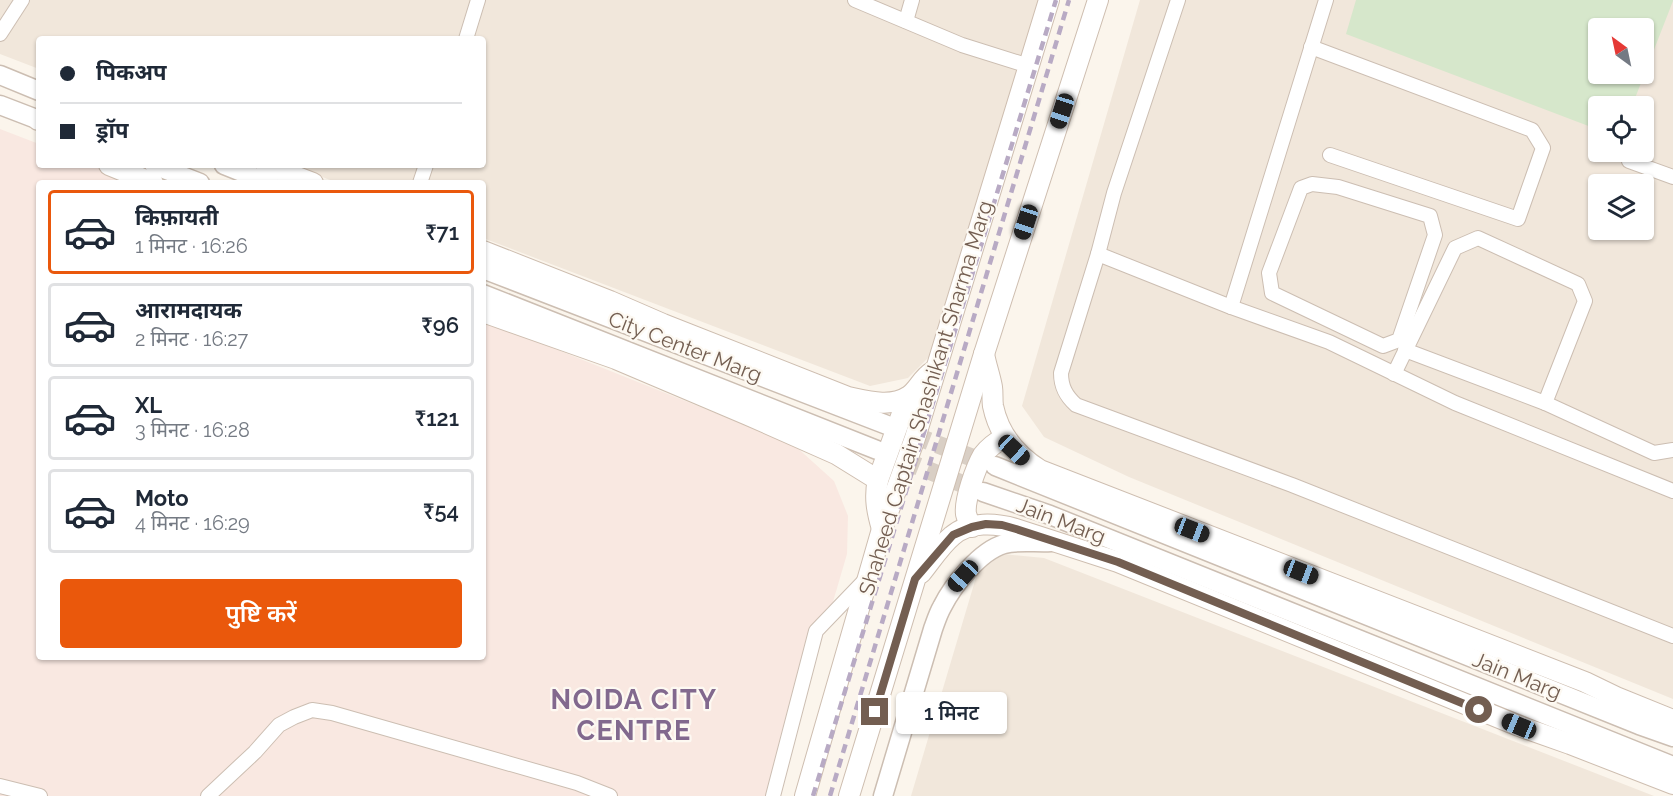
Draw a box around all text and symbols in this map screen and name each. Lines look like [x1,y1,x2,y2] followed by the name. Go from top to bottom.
[1588,18,1654,84] north arrow
[1588,18,1654,240] map controls
[96,59,167,85] text: पिकअप
[1048,91,1076,131] car
[1588,96,1654,162] button: locate
[96,117,129,143] text: ड्रॉप
[1588,174,1654,240] button: layers
[853,198,998,598] street label: Shaheed Captain Shashikant Sharma Marg
[1012,202,1040,242] car
[135,204,219,230] text: किफ़ायती
[63,205,117,259] icon: car
[425,219,459,245] text: ₹71
[135,234,248,258] text: 1 मिनट · 16:26
[135,297,242,323] text: आरामदायक
[63,298,117,352] icon: car
[605,306,765,387] street label: City Center Marg
[421,312,459,338] text: ₹96
[135,327,248,351] text: 2 मिनट · 16:27
[63,391,117,445] icon: car
[135,392,162,418] text: XL
[415,405,459,431] text: ₹121
[135,418,250,442] text: 3 मिनट · 16:28
[995,431,1033,469] car
[63,484,117,538] icon: car
[135,485,189,511] text: Moto
[1013,492,1109,549] street label: Jain Marg
[423,498,459,524] text: ₹54
[135,511,250,535] text: 4 मिनट · 16:29
[1172,515,1212,545] car
[944,557,982,595] car
[1281,557,1321,587] car
[60,579,462,648] button: पुष्टि करें
[1469,646,1565,705] street label: Jain Marg
[551,684,717,746] district label: NOIDA CITY CENTRE
[896,691,1007,733] callout: 1 मिनट
[1465,696,1492,723] route start
[861,698,888,725] route end
[924,701,979,725] text: 1 मिनट
[1499,711,1539,741] car

